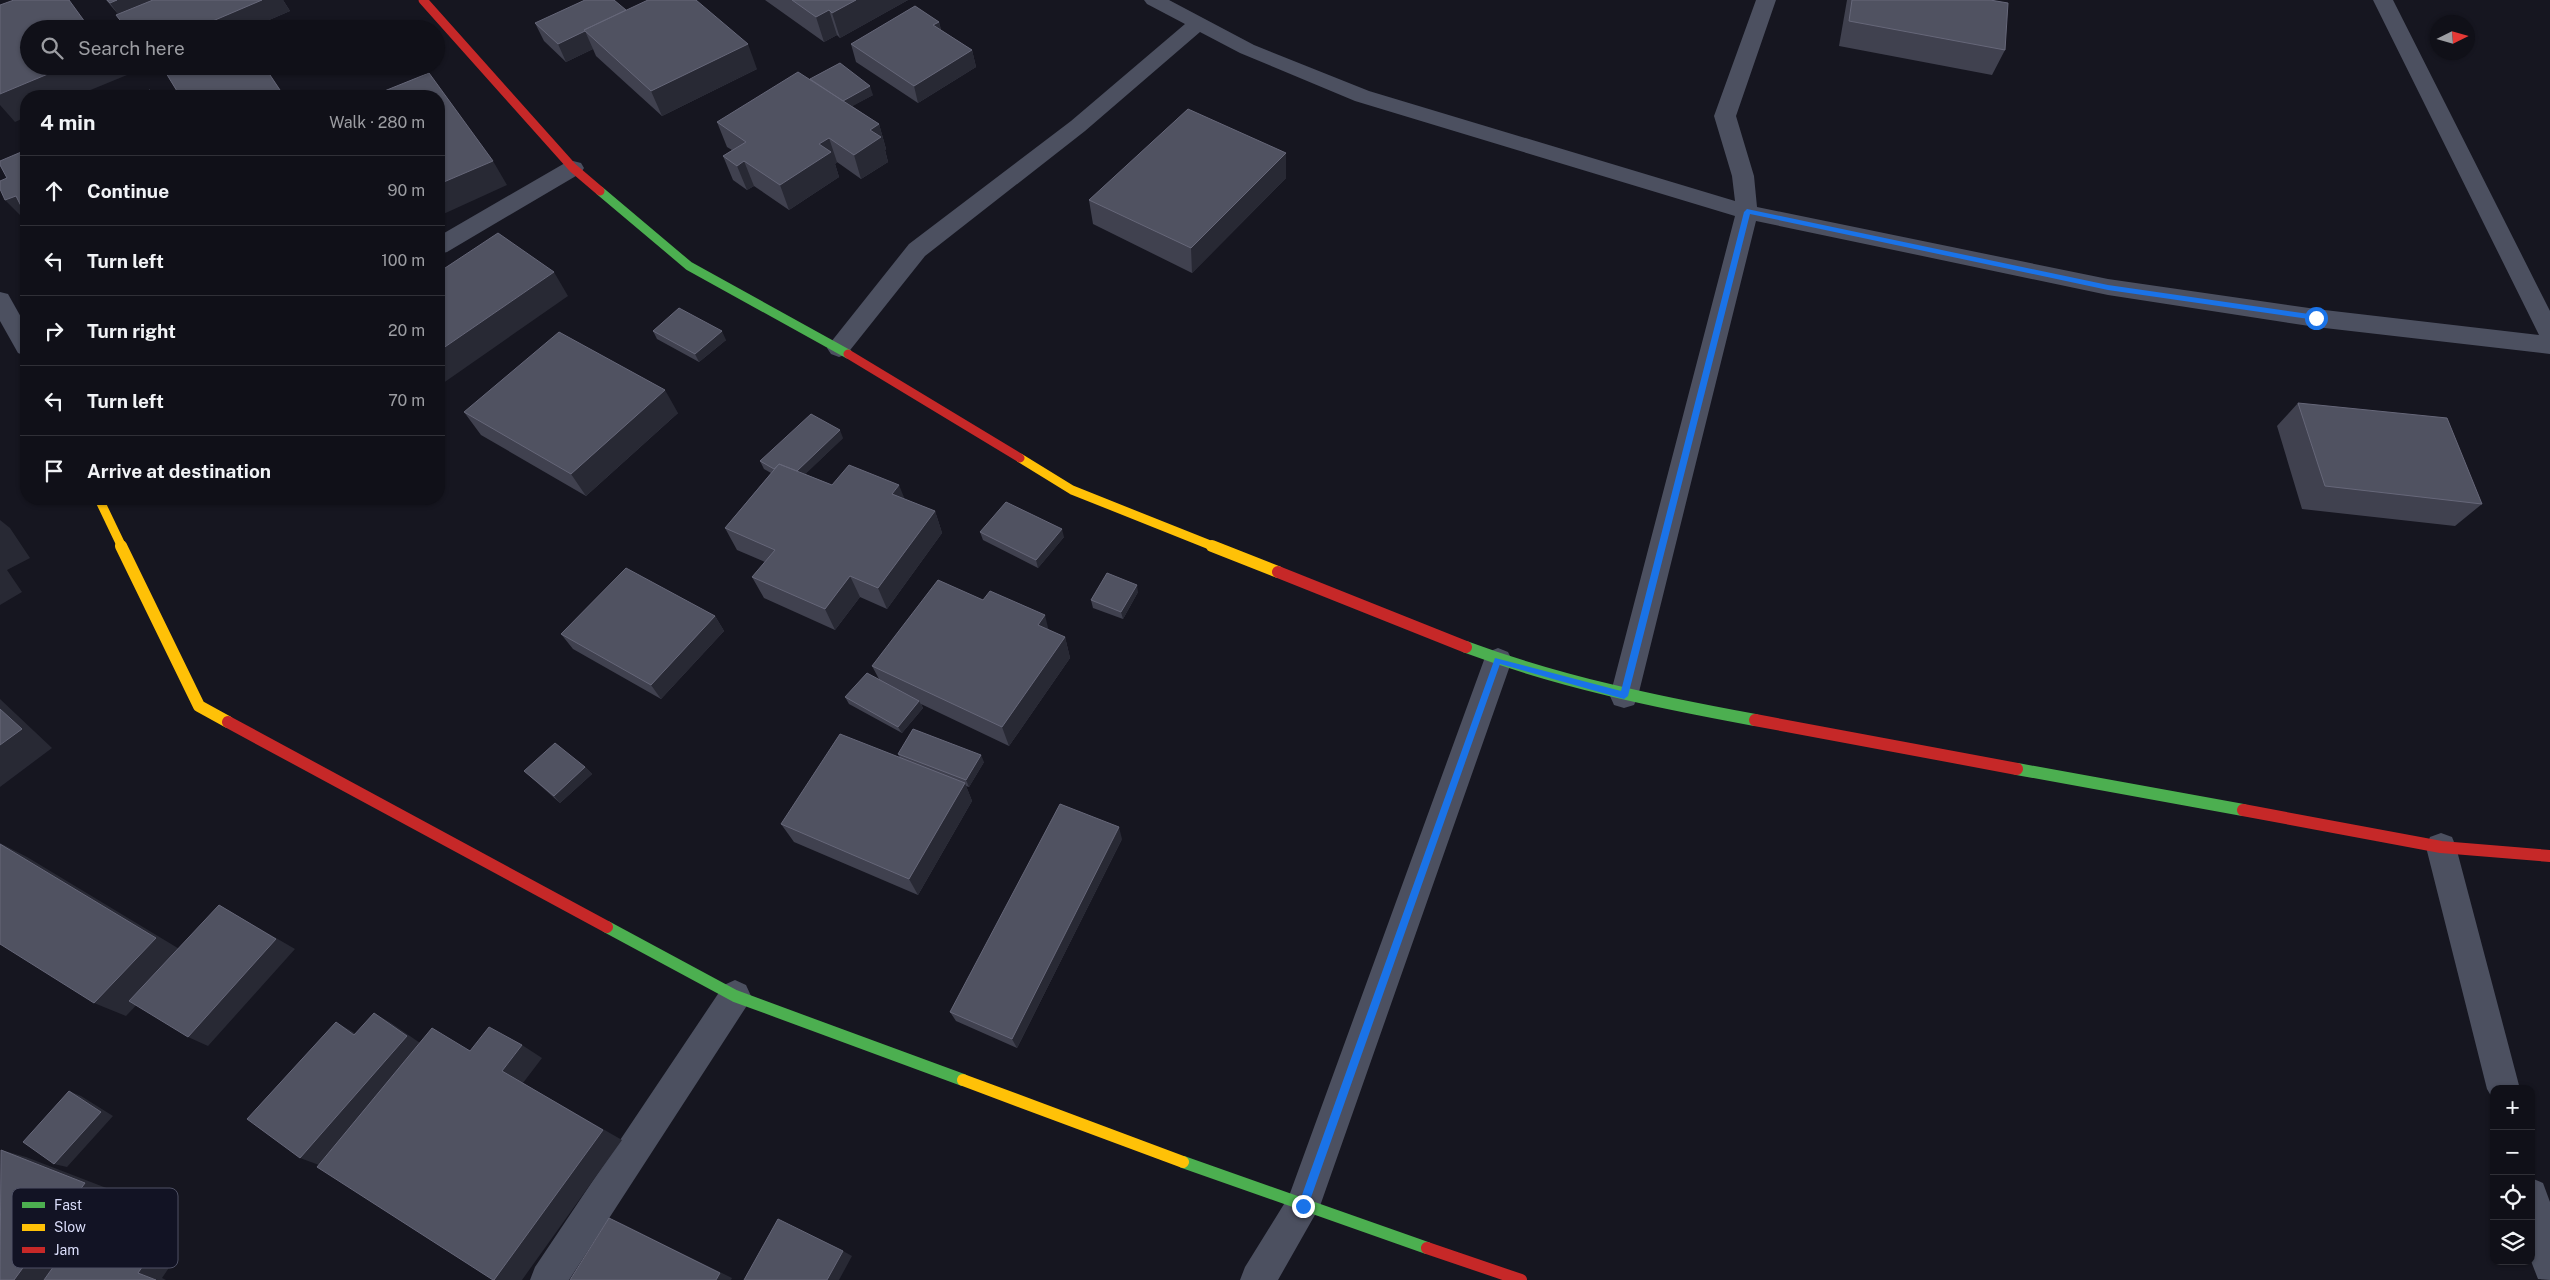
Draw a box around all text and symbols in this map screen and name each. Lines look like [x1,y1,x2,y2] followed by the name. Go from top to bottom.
[2430,15,2475,60] north arrow
[20,20,445,75] search box
[38,34,66,62] icon: search
[78,37,185,59] text: Search here
[40,110,95,135] text: 4 min
[329,113,425,132] text: Walk · 280 m
[40,177,68,205] icon: ahead
[87,180,169,202] text: Continue
[388,181,425,200] text: 90 m
[40,247,68,275] icon: left
[87,250,164,272] text: Turn left
[381,251,425,270] text: 100 m
[2305,307,2328,330] route start
[40,317,68,345] icon: right
[87,320,176,342] text: Turn right
[388,321,425,340] text: 20 m
[40,387,68,415] icon: left
[87,390,164,412] text: Turn left
[388,391,425,410] text: 70 m
[40,457,68,485] icon: arrive
[87,460,271,482] text: Arrive at destination
[2490,1085,2535,1265] map controls
[2490,1085,2535,1130] button: +
[2490,1130,2535,1175] button: −
[2490,1175,2535,1220] button: locate
[12,1188,178,1268] legend
[1292,1195,1315,1218] route end
[54,1197,82,1213] text: Fast
[54,1219,86,1235] text: Slow
[2490,1220,2535,1265] button: layers
[54,1242,79,1258] text: Jam

